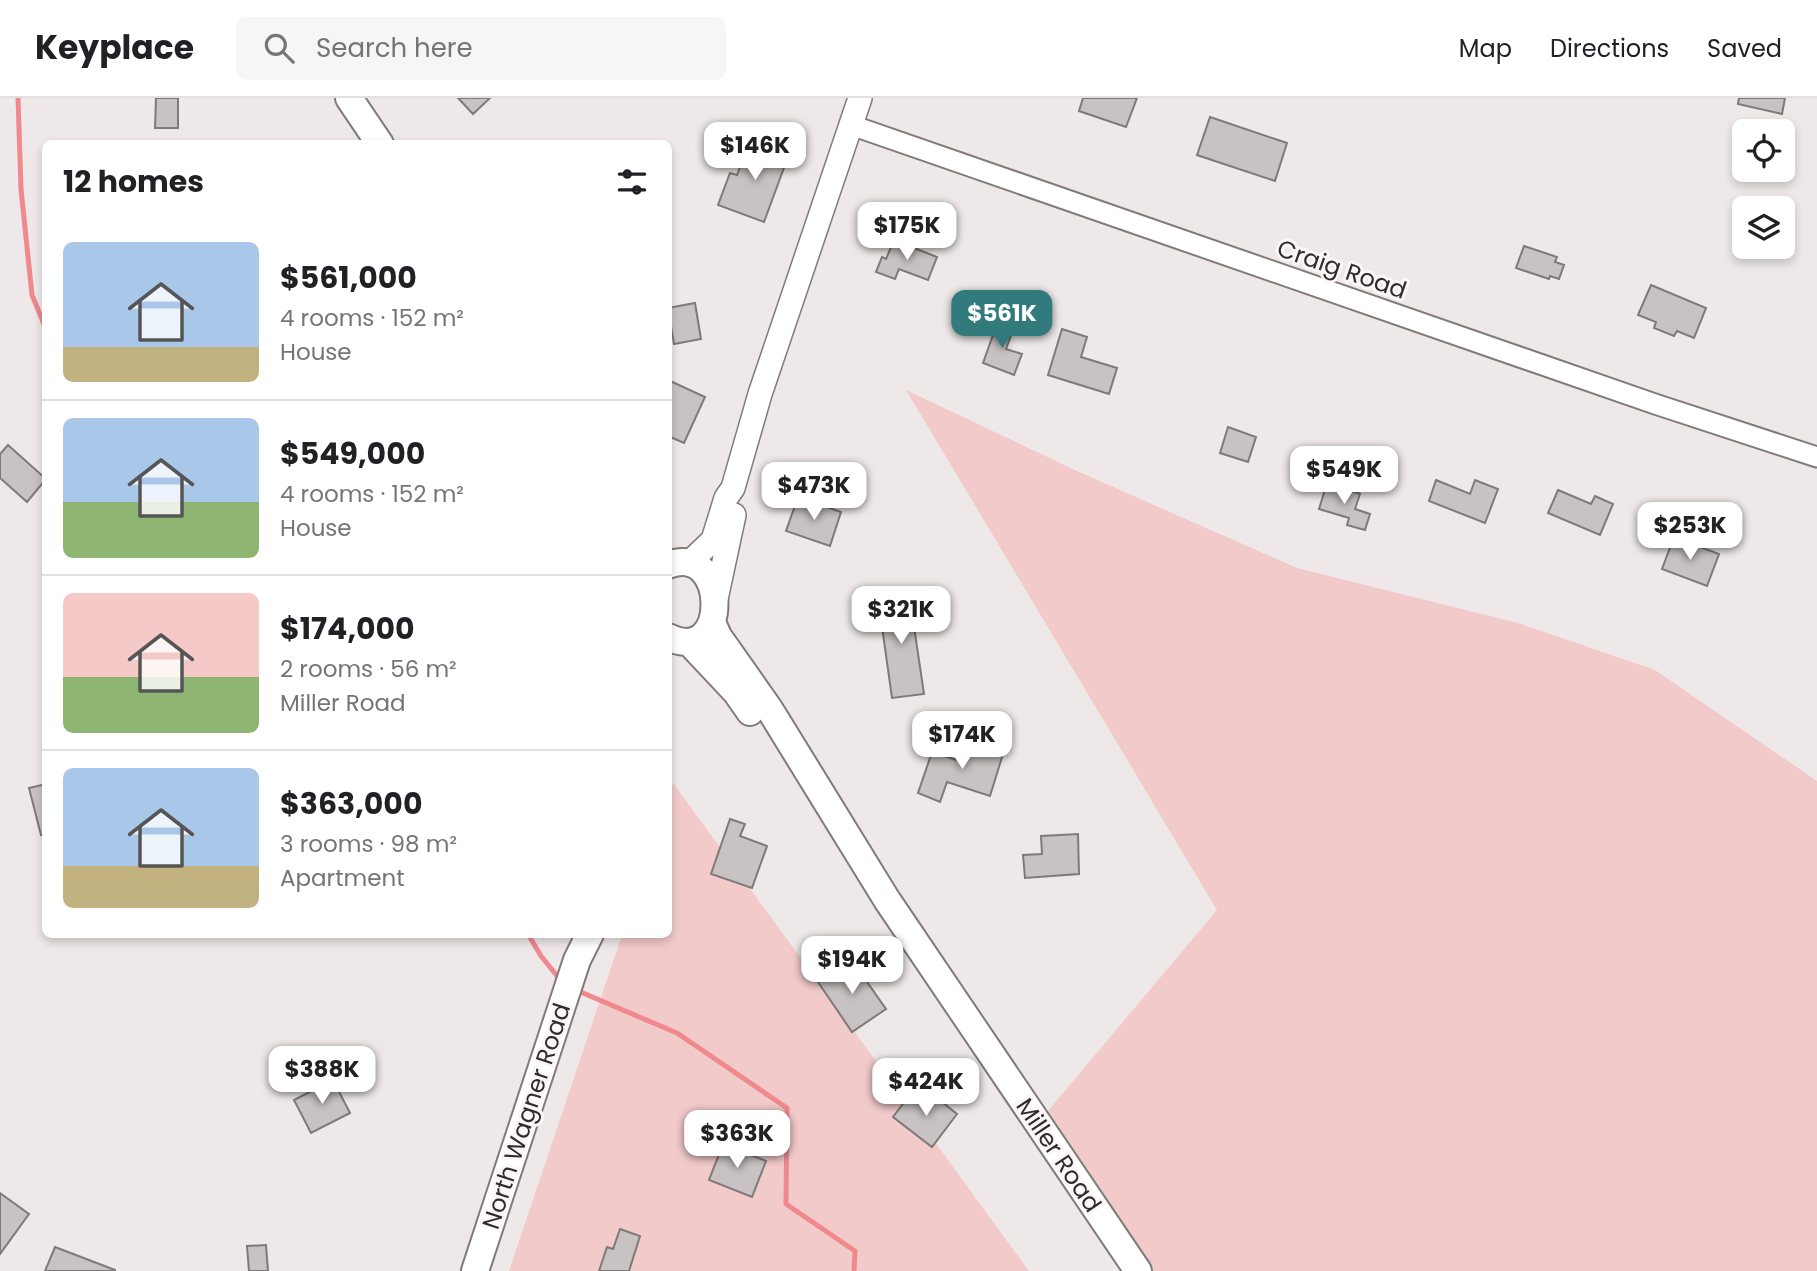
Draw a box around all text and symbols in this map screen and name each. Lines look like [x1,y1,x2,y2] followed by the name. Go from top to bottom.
[236,17,726,80] search box
[35,24,194,71] text: Keyplace
[260,29,298,67] icon: search
[316,30,473,66] text: Search here
[1459,32,1512,65] text: Map
[1550,32,1669,65] text: Directions
[1707,32,1782,65] text: Saved
[1732,119,1795,259] map controls
[1732,119,1795,182] button: locate
[706,122,804,182] pin: $146K
[720,129,790,161] text: $146K
[63,160,204,203] text: 12 homes
[613,163,651,201] icon: filters
[1732,196,1795,259] button: layers
[858,202,956,262] pin: $175K
[873,209,941,241] text: $175K
[1273,231,1411,307] street label: Craig Road
[280,256,417,299] text: $561,000
[119,270,203,354] icon: home
[953,290,1051,350] pin: $561K
[967,297,1037,329] text: $561K
[280,302,464,334] text: 4 rooms · 152 m²
[280,336,352,368] text: House
[280,432,425,475] text: $549,000
[119,446,203,530] icon: home
[1295,446,1393,506] pin: $549K
[1306,453,1382,485] text: $549K
[765,462,863,522] pin: $473K
[778,469,850,501] text: $473K
[280,478,464,510] text: 4 rooms · 152 m²
[1641,503,1739,562] pin: $253K
[1653,509,1727,541] text: $253K
[280,512,352,544] text: House
[852,587,950,646] pin: $321K
[868,593,934,625] text: $321K
[280,607,415,650] text: $174,000
[119,621,203,705] icon: home
[280,653,457,685] text: 2 rooms · 56 m²
[280,687,406,719] text: Miller Road
[913,712,1011,771] pin: $174K
[928,718,996,750] text: $174K
[280,782,422,825] text: $363,000
[119,796,203,880] icon: home
[280,828,457,860] text: 3 rooms · 98 m²
[280,862,405,894] text: Apartment
[803,936,901,996] pin: $194K
[817,943,887,975] text: $194K
[474,999,578,1233] street label: North Wagner Road
[273,1046,371,1106] pin: $388K
[285,1053,359,1085] text: $388K
[877,1058,975,1118] pin: $424K
[888,1065,964,1097] text: $424K
[1009,1091,1109,1219] street label: Miller Road
[688,1110,786,1170] pin: $363K
[700,1117,774,1149] text: $363K

